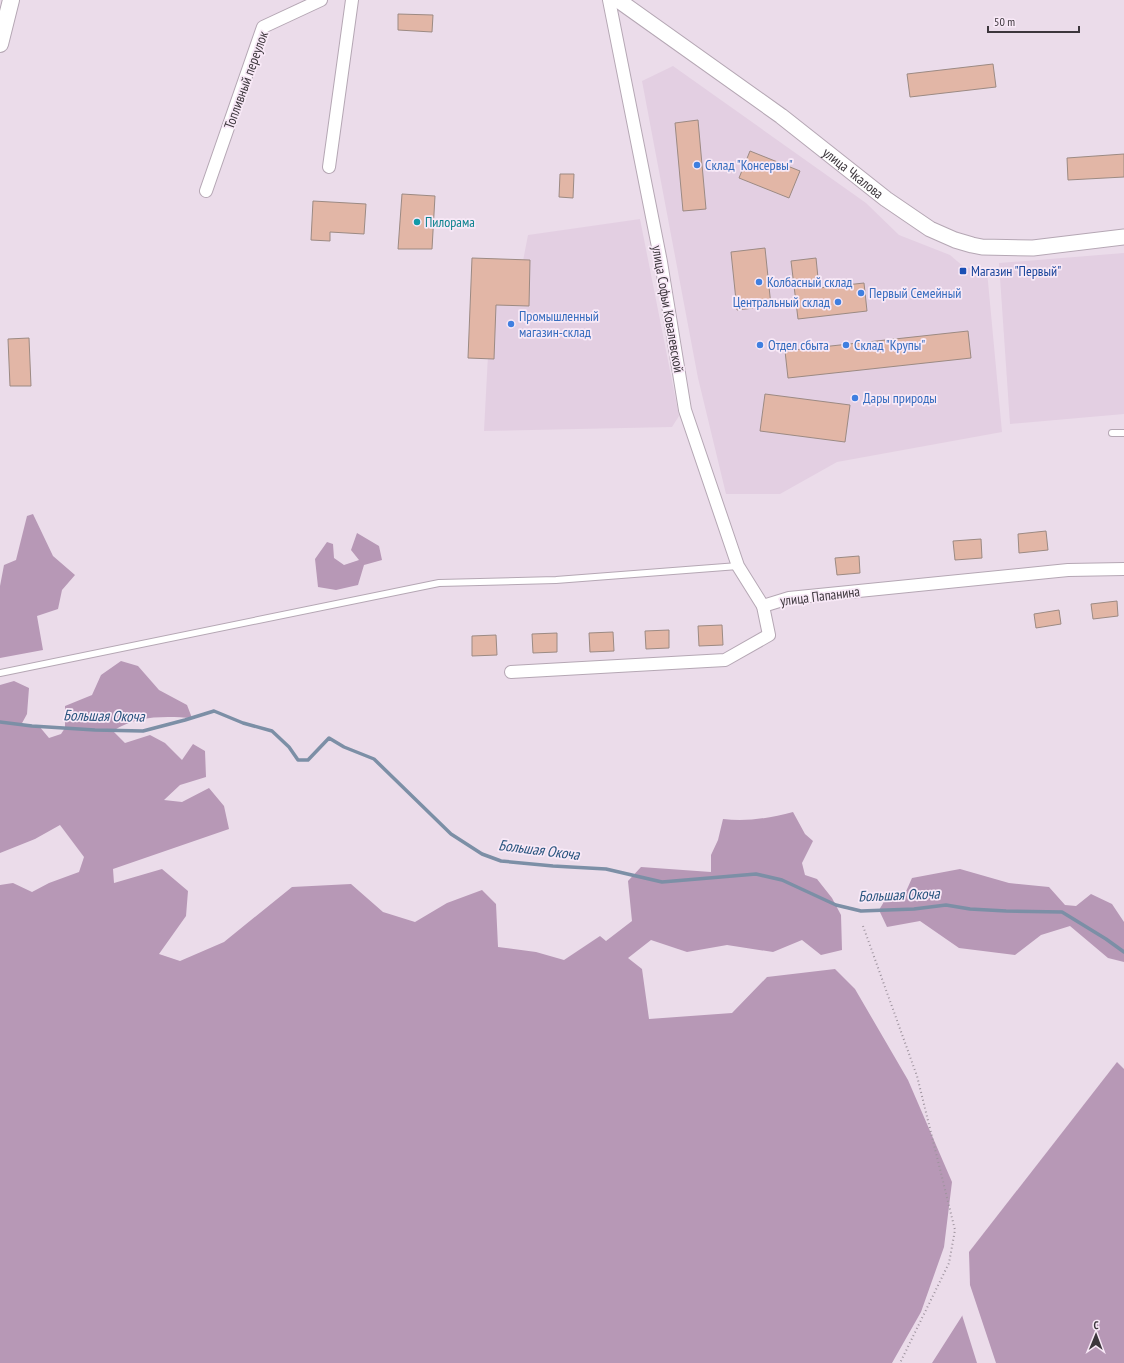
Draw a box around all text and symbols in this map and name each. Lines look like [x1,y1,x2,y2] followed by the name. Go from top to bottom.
[988,8,1079,34] scale bar
[994,14,1015,29] text: 50 m
[220,28,272,131] street label: Топливный переулок
[819,143,887,203] street label: улица Чкалова
[705,156,793,174] place label: Склад "Консервы"
[692,160,702,170] marker: Склад "Консервы"
[425,213,475,231] place label: Пилорама
[412,217,422,227] marker: Пилорама
[648,244,688,374] street label: улица Софьи Ковалевской
[971,262,1061,280] place label: Магазин "Первый"
[958,266,968,276] marker: Магазин "Первый"
[767,273,852,291] place label: Колбасный склад
[754,277,764,287] marker: Колбасный склад
[869,284,961,302] place label: Первый Семейный
[856,288,866,298] marker: Первый Семейный
[733,293,830,311] place label: Центральный склад
[833,297,843,307] marker: Центральный склад
[519,307,599,341] place label: Промышленный магазин-склад
[506,319,516,329] marker: Промышленный магазин-склад
[768,336,829,354] place label: Отдел сбыта
[854,336,925,354] place label: Склад "Крупы"
[755,340,765,350] marker: Отдел сбыта
[841,340,851,350] marker: Склад "Крупы"
[863,389,937,407] place label: Дары природы
[850,393,860,403] marker: Дары природы
[779,582,861,610] street label: улица Папанина
[63,705,146,726] water label: Большая Окоча
[498,835,581,864] water label: Большая Окоча
[858,884,941,905] water label: Большая Окоча
[1076,1315,1116,1355] north arrow
[1094,1318,1099,1332] text: С

